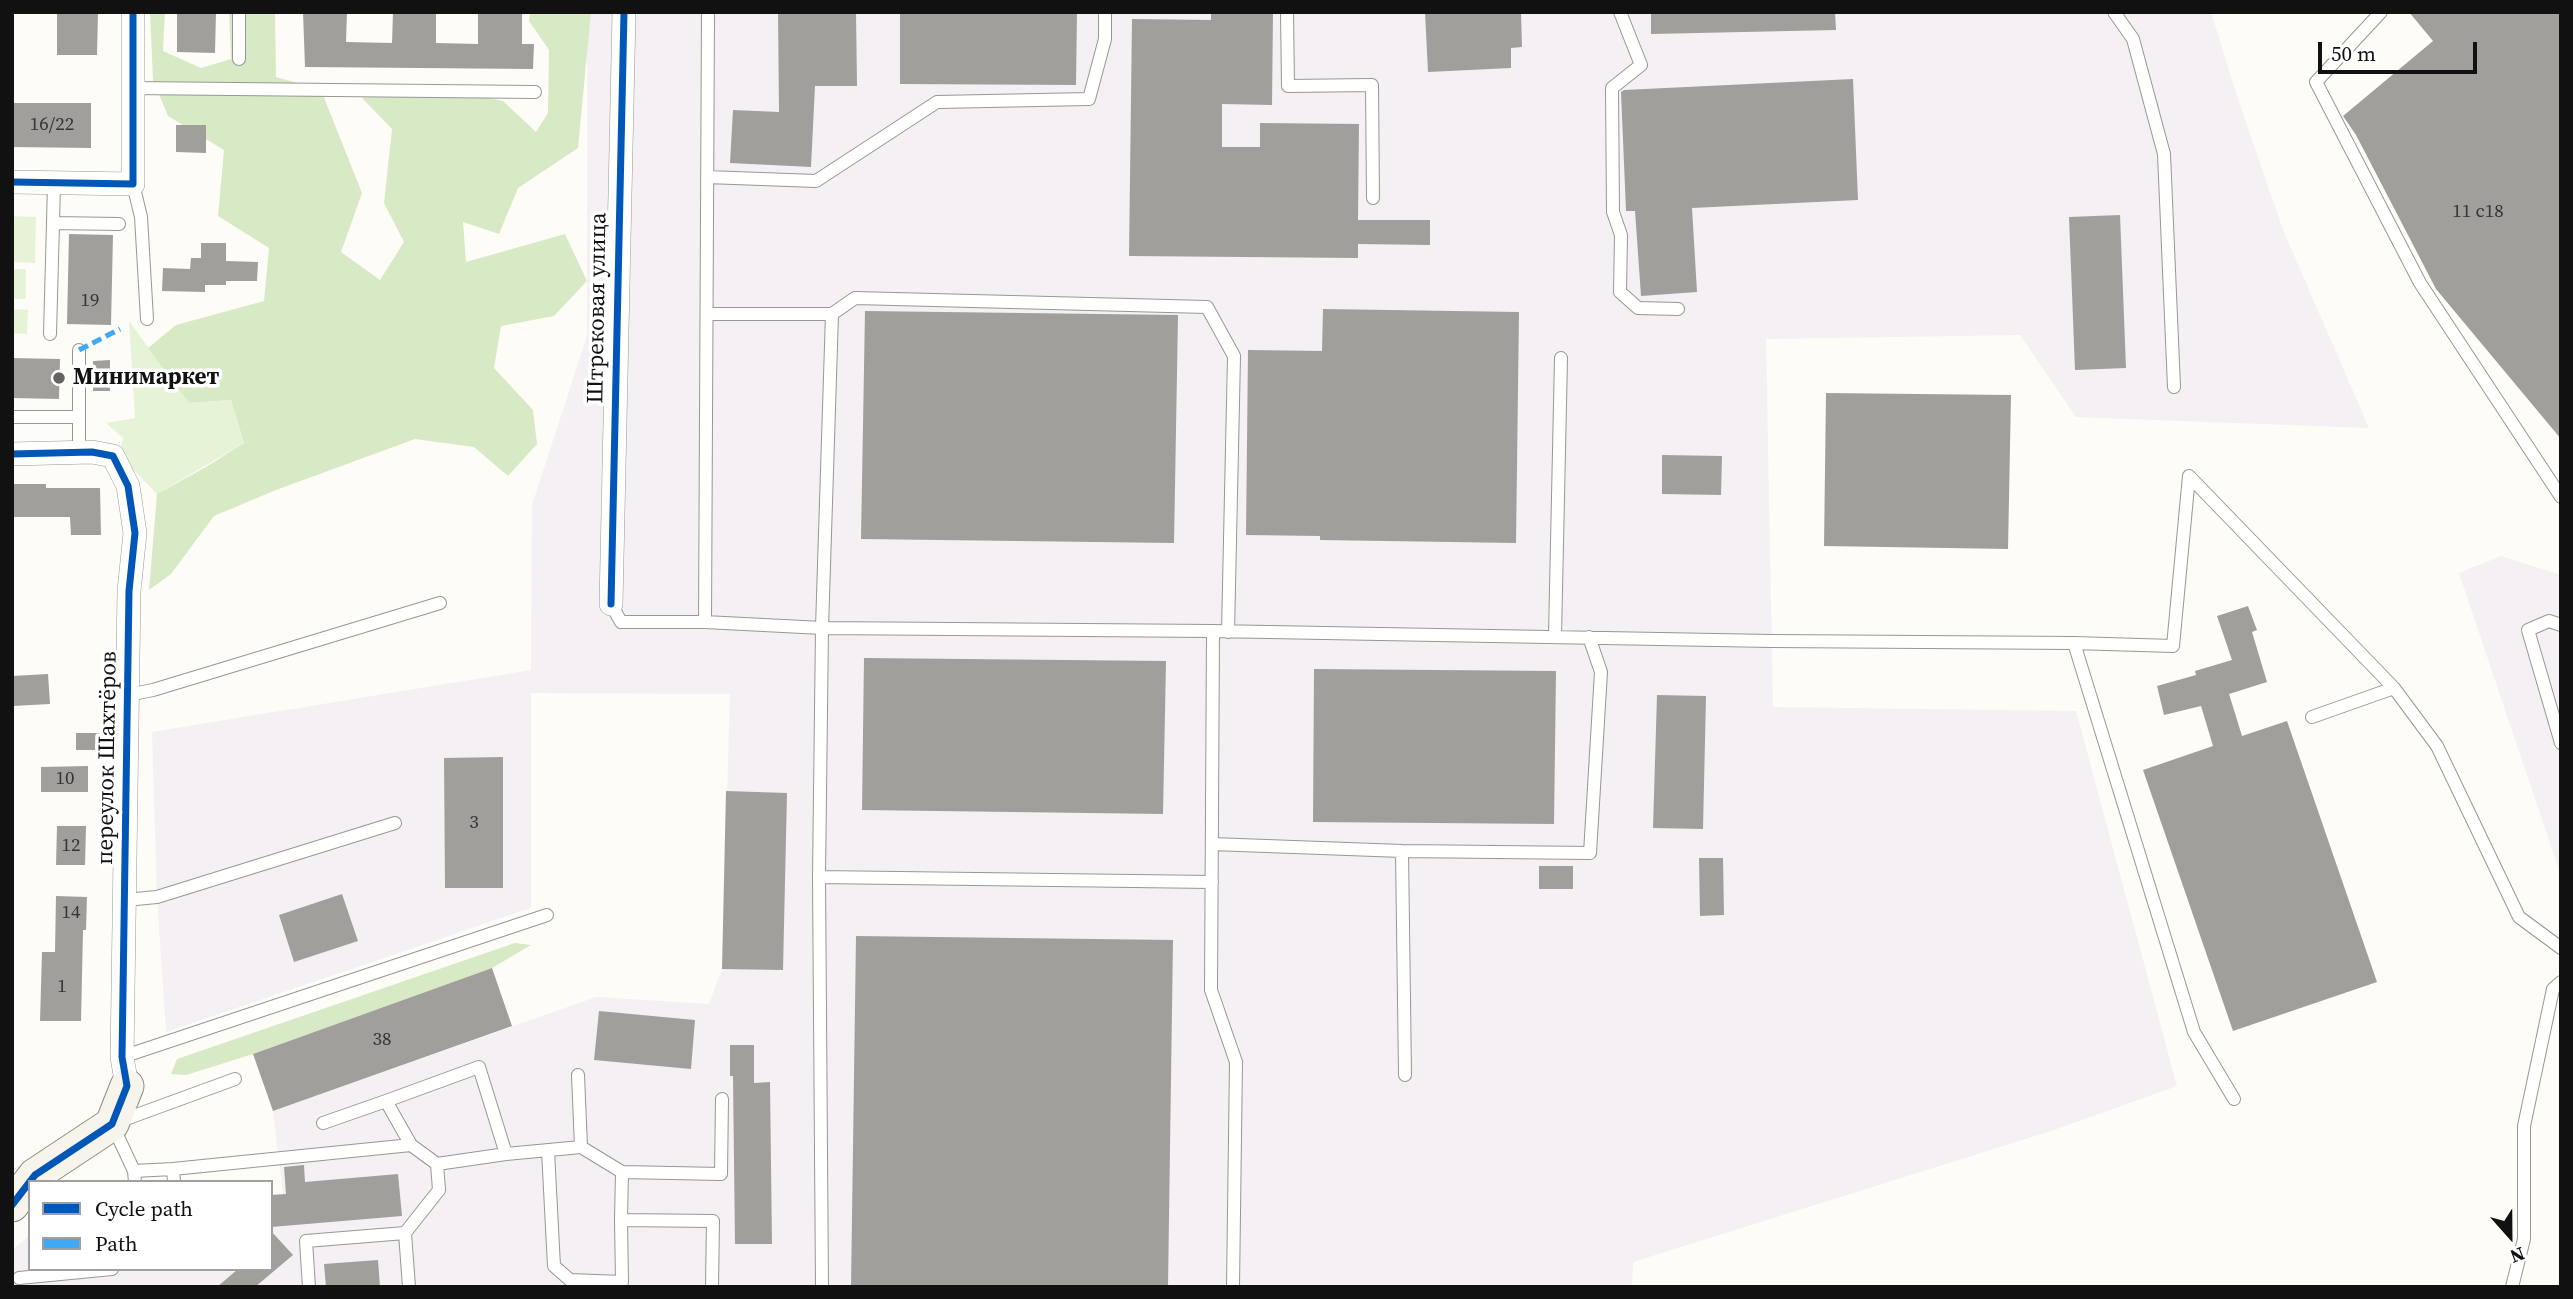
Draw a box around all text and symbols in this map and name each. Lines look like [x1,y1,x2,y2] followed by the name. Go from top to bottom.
[2321,28,2480,72] scale bar
[2331,39,2376,68] text: 50 m
[30,114,74,136] house number: 16/22
[2452,201,2504,223] house number: 11 с18
[583,212,613,404] street label: Штрековая улица
[81,290,99,312] house number: 19
[73,364,219,392] place label: Минимаркет
[51,370,67,386] marker: Минимаркет
[92,651,124,865] street label: переулок Шахтёров
[56,768,74,790] house number: 10
[469,812,479,834] house number: 3
[62,835,80,857] house number: 12
[62,902,80,924] house number: 14
[57,976,67,998] house number: 1
[373,1029,391,1051] house number: 38
[28,1180,273,1271] legend
[95,1194,193,1223] text: Cycle path
[2475,1201,2545,1271] north arrow
[95,1229,138,1258] text: Path
[2506,1241,2529,1270] text: N

